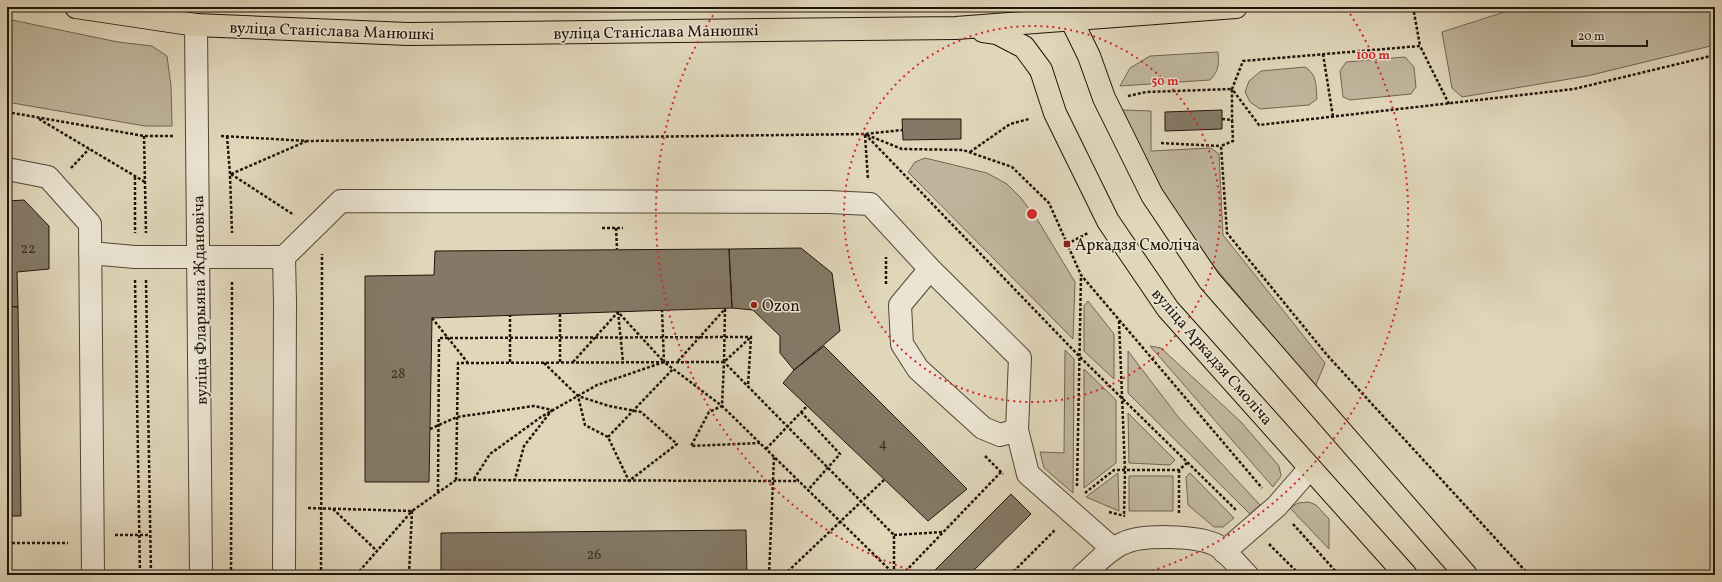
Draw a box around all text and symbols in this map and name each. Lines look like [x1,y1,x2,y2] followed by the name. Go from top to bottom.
[229,17,435,47] street label: вуліца Станіслава Манюшкі
[553,20,759,46] street label: вуліца Станіслава Манюшкі
[1572,22,1647,48] scale bar
[1578,29,1605,45] text: 20 m
[1356,48,1390,64] text: 100 m
[1151,74,1179,90] text: 50 m
[188,195,214,405] street label: вуліца Фларыяна Ждановіча
[1025,207,1039,221] centre of rings
[1075,235,1200,257] place label: Аркадзя Смоліча
[1062,239,1072,249] marker: Аркадзя Смоліча
[20,240,36,259] house number: 22
[1146,284,1277,431] street label: вуліца Аркадзя Смоліча
[762,296,800,318] place label: Ozon
[749,300,759,310] marker: Ozon
[391,365,405,384] house number: 28
[879,435,887,454] house number: 4
[587,546,601,565] house number: 26

